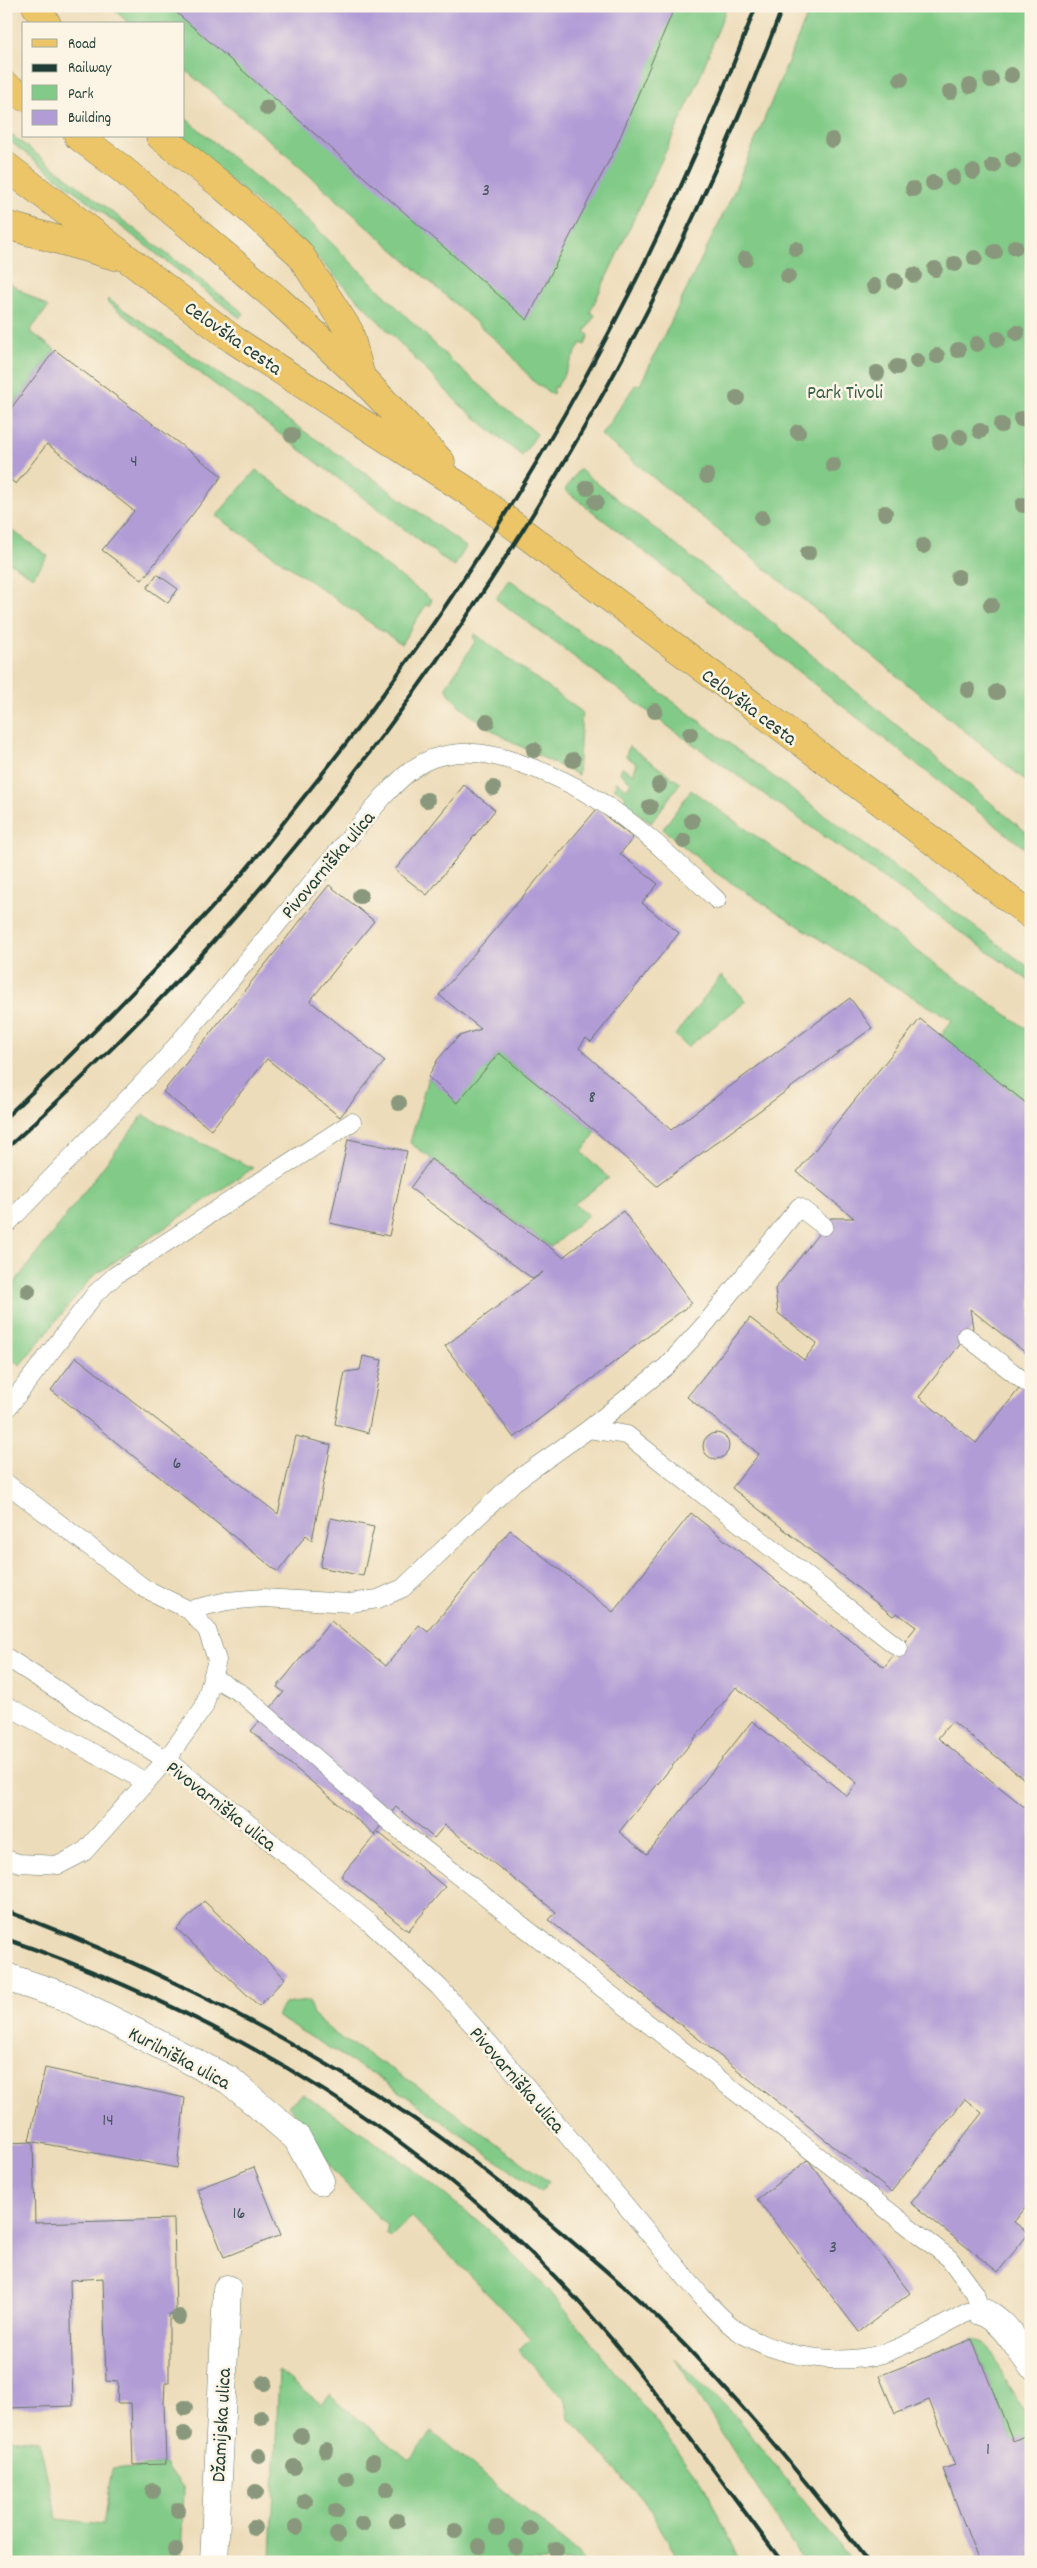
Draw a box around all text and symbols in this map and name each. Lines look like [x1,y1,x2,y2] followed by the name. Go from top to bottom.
[22,22,185,138] legend
[68,34,96,56] text: Road
[68,58,112,80] text: Railway
[68,84,94,106] text: Park
[68,108,111,130] text: Building
[482,179,490,204] house number: 3
[178,295,287,384] street label: Celovška cesta
[807,380,883,408] park label: Park Tivoli
[130,450,138,475] house number: 4
[694,663,802,754] street label: Celovška cesta
[276,805,383,926] street label: Pivovarniška ulica
[588,1086,596,1111] house number: 8
[173,1452,181,1477] house number: 6
[159,1755,282,1860] street label: Pivovarniška ulica
[123,2021,235,2099] street label: Kurilniška ulica
[461,2021,570,2141] street label: Pivovarniška ulica
[102,2109,114,2134] house number: 14
[233,2202,245,2227] house number: 16
[829,2236,837,2261] house number: 3
[206,2367,240,2483] street label: Džamijska ulica
[986,2438,990,2463] house number: 1

